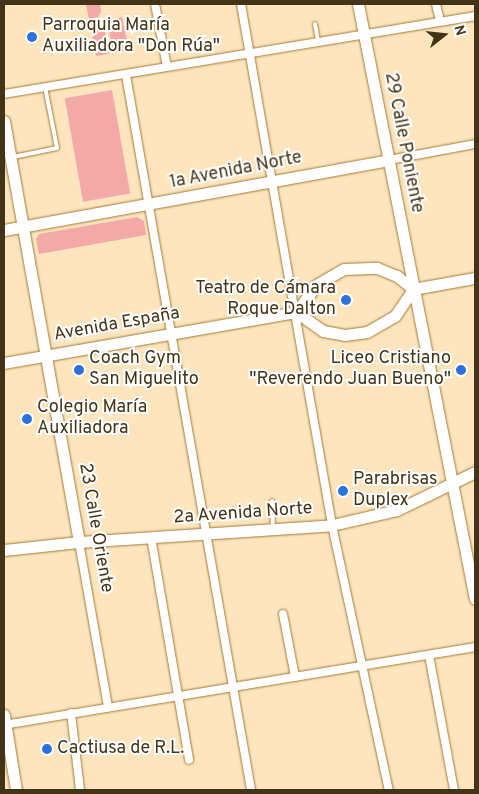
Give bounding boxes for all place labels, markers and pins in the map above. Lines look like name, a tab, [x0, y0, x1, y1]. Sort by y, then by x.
place label: Parroquia María Auxiliadora "Don Rúa"	[42, 16, 220, 58]
marker: Parroquia María Auxiliadora "Don Rúa"	[26, 31, 38, 43]
place label: Teatro de Cámara Roque Dalton	[195, 279, 336, 322]
marker: Teatro de Cámara Roque Dalton	[340, 294, 352, 306]
place label: Coach Gym San Miguelito	[89, 349, 199, 392]
place label: Liceo Cristiano "Reverendo Juan Bueno"	[249, 349, 451, 392]
marker: Coach Gym San Miguelito	[73, 364, 85, 376]
marker: Liceo Cristiano "Reverendo Juan Bueno"	[455, 364, 467, 376]
place label: Colegio María Auxiliadora	[37, 398, 147, 440]
marker: Colegio María Auxiliadora	[21, 413, 33, 425]
place label: Parabrisas Duplex	[353, 470, 437, 512]
marker: Parabrisas Duplex	[337, 485, 349, 497]
place label: Cactiusa de R.L.	[57, 738, 184, 760]
marker: Cactiusa de R.L.	[41, 743, 53, 755]

